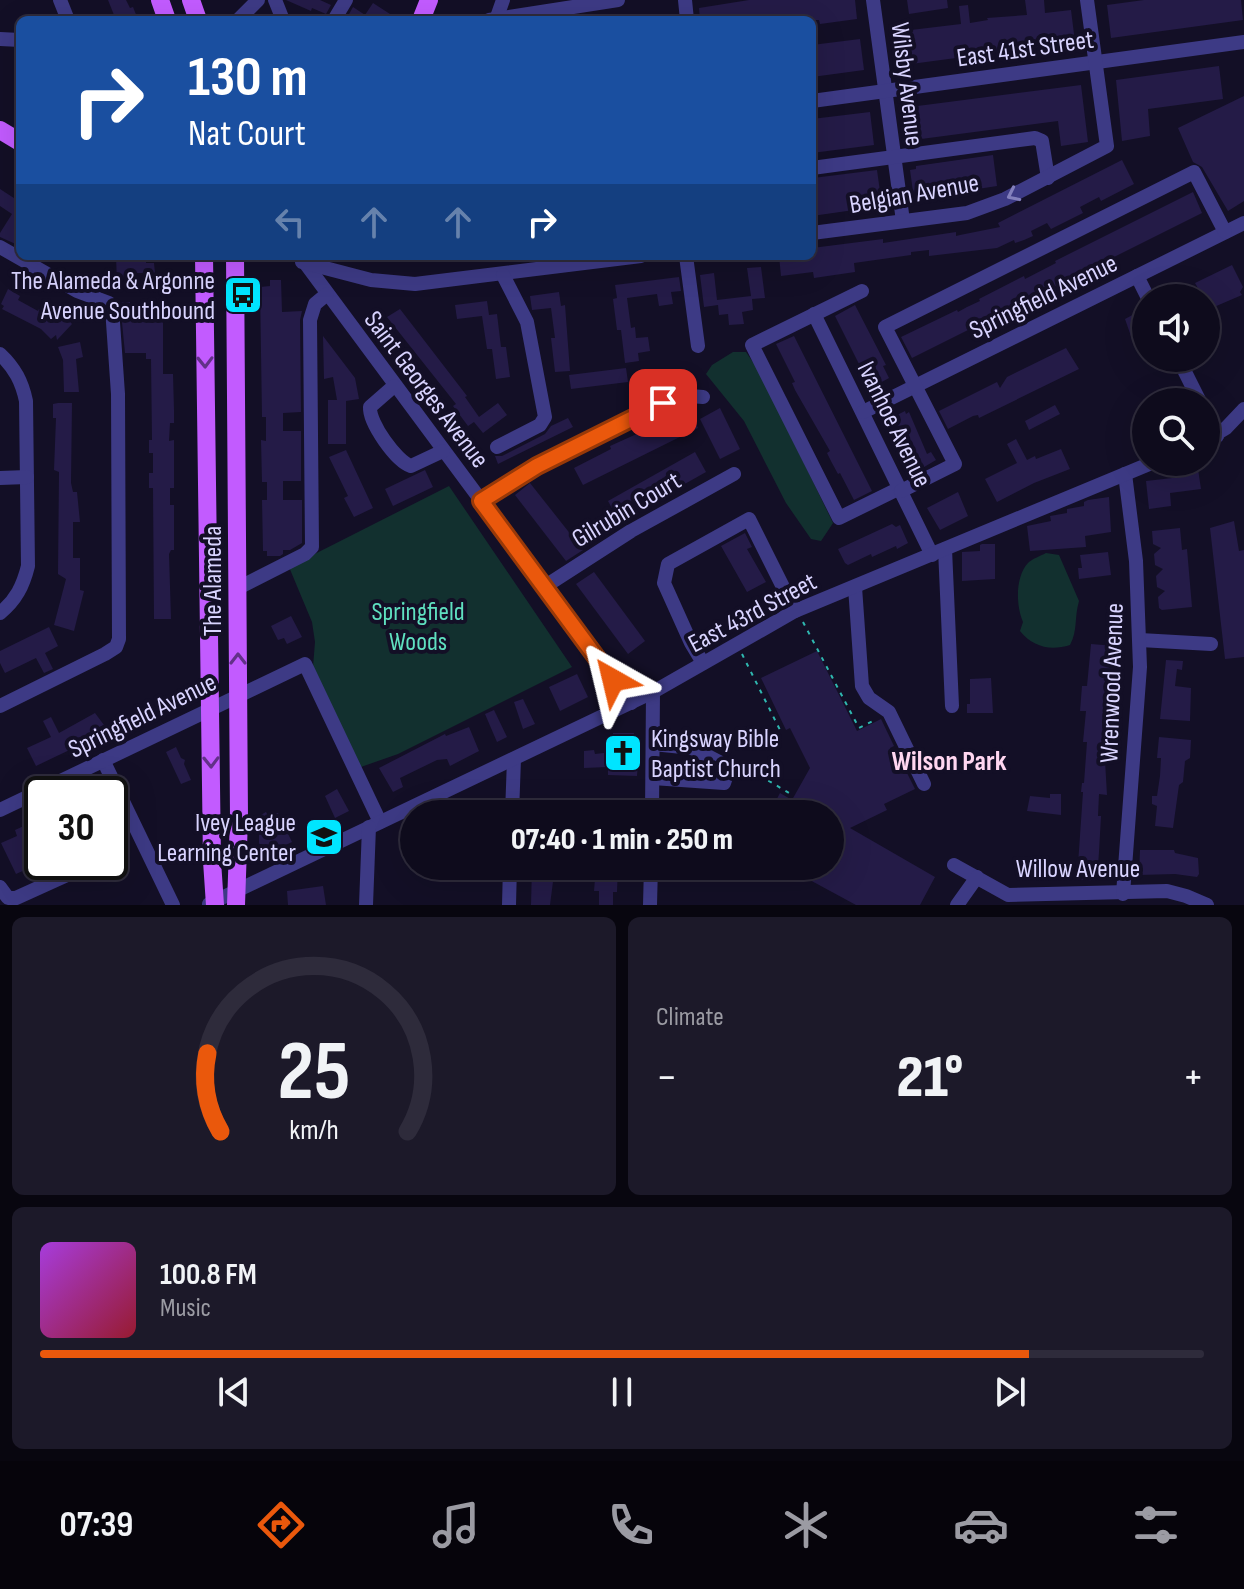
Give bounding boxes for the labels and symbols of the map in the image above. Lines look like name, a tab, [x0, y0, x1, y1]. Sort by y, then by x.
street label: Wilsby Avenue	[884, 21, 929, 148]
street label: East 41st Street	[955, 25, 1096, 74]
street label: Belgian Avenue	[847, 168, 981, 221]
one-way arrow	[1006, 185, 1021, 201]
street label: Springfield Avenue	[965, 248, 1123, 347]
place label: The Alameda & Argonne Avenue Southbound	[11, 266, 215, 327]
bus stop icon: The Alameda & Argonne Avenue Southbound	[222, 274, 264, 316]
street label: Saint Georges Avenue	[357, 305, 495, 474]
one-way arrow	[197, 356, 214, 369]
street label: Ivanhoe Avenue	[850, 357, 937, 493]
pin	[629, 369, 697, 437]
street label: Gilrubin Court	[567, 466, 687, 555]
street label: The Alameda	[198, 526, 229, 636]
street label: East 43rd Street	[683, 567, 822, 660]
park label: Springfield Woods	[371, 597, 465, 658]
street label: Wrenwood Avenue	[1094, 603, 1131, 763]
position arrow	[571, 638, 655, 722]
one-way arrow	[229, 652, 247, 665]
street label: Springfield Avenue	[64, 667, 222, 766]
place label: Kingsway Bible Baptist Church	[651, 724, 781, 785]
church icon: Kingsway Bible Baptist Church	[602, 732, 644, 774]
district label: Wilson Park	[892, 745, 1007, 778]
one-way arrow	[202, 756, 220, 769]
speed limit sign: 30	[24, 776, 128, 880]
place label: Ivey League Learning Center	[157, 808, 297, 869]
school or university icon: Ivey League Learning Center	[303, 816, 345, 858]
street label: Willow Avenue	[1016, 854, 1140, 885]

